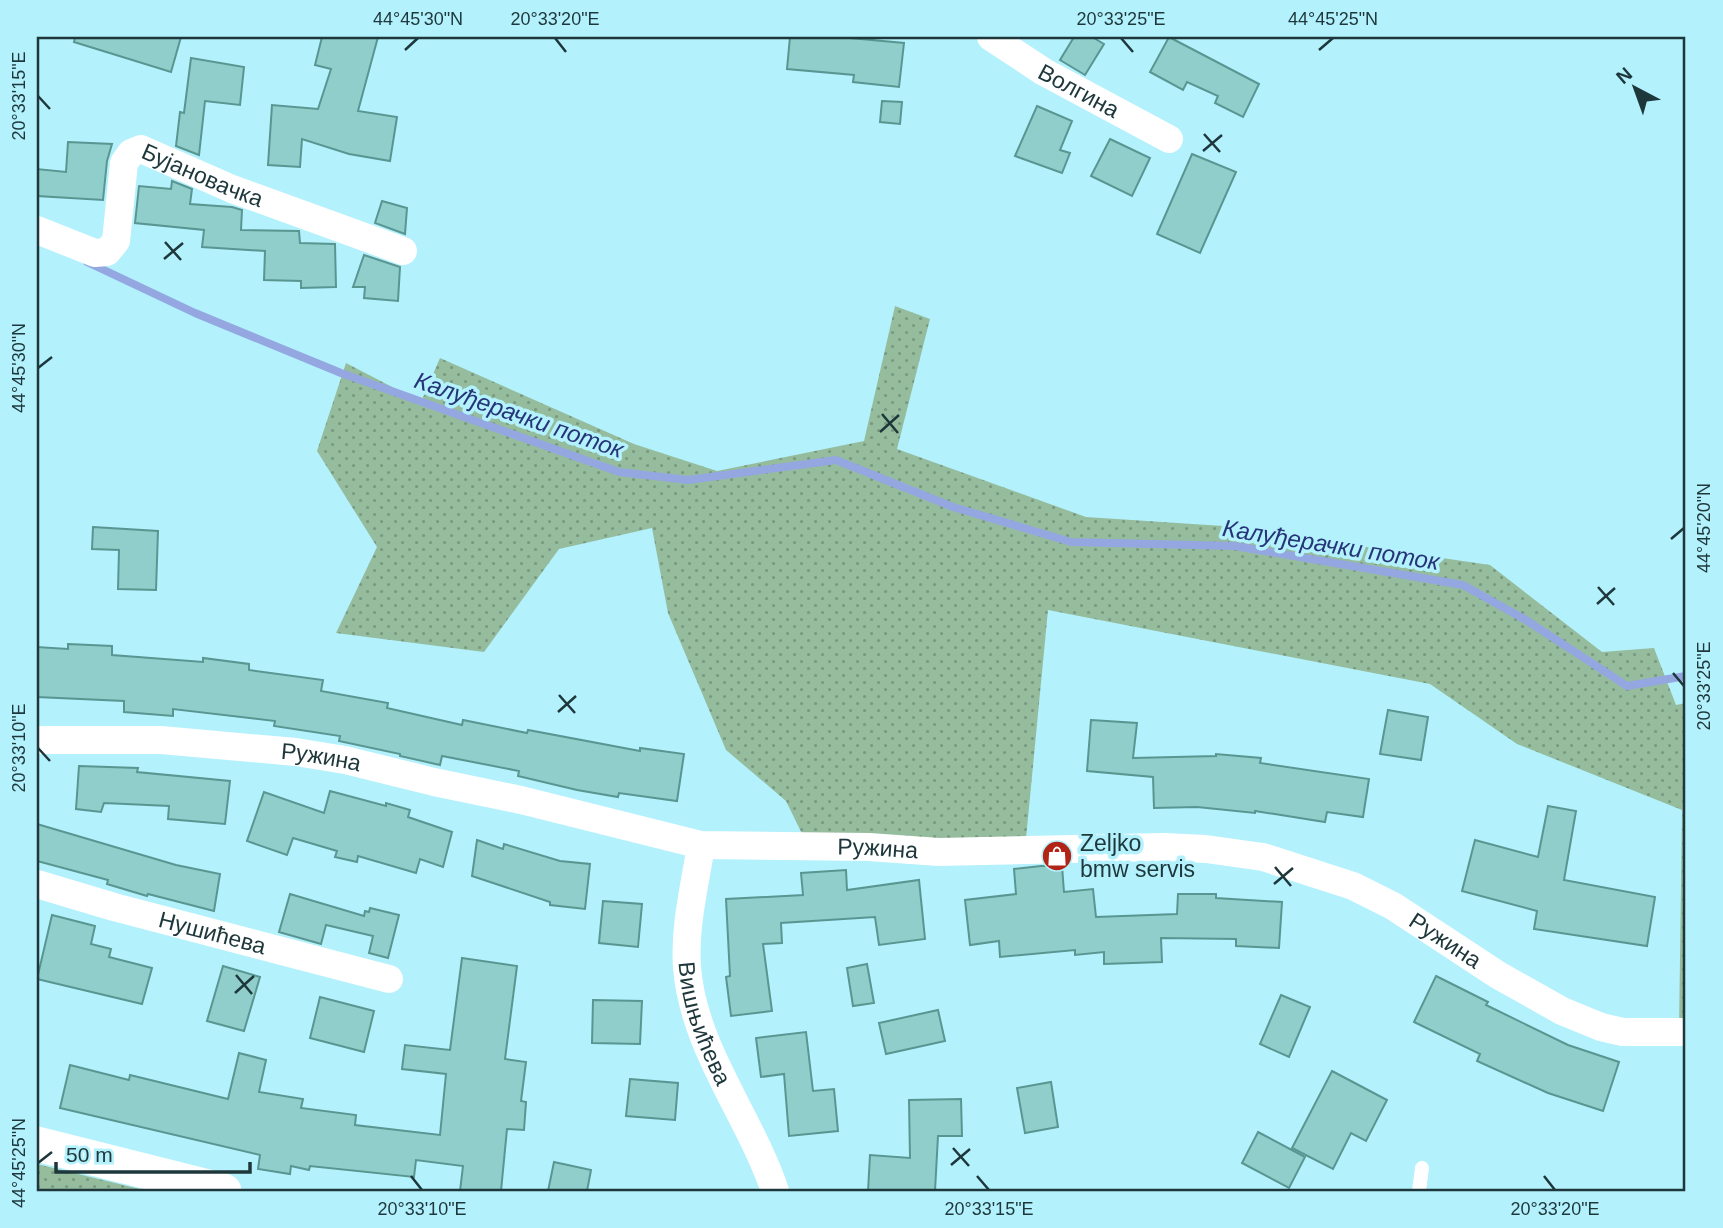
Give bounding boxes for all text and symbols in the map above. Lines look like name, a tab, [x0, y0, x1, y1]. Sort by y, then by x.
text: 44°45'30"N	[373, 9, 463, 29]
text: 20°33'20"E	[510, 9, 600, 29]
text: 20°33'25"E	[1076, 9, 1166, 29]
text: 44°45'25"N	[1288, 9, 1378, 29]
text: 20°33'15"E	[9, 51, 29, 141]
north arrow	[1600, 52, 1670, 122]
street label: Волгина	[1034, 58, 1124, 123]
text: N	[1612, 63, 1636, 88]
street label: Бујановачка	[138, 138, 267, 212]
text: 44°45'30"N	[9, 323, 29, 413]
water label: Калуђерачки поток	[411, 366, 629, 463]
text: 44°45'20"N	[1694, 483, 1714, 573]
water label: Калуђерачки поток	[1221, 514, 1443, 575]
text: 20°33'25"E	[1694, 641, 1714, 731]
text: 20°33'10"E	[9, 703, 29, 793]
street label: Ружина	[280, 738, 364, 777]
place label: Zeljko bmw servis	[1080, 830, 1195, 882]
street label: Ружина	[837, 834, 919, 863]
shop icon: Zeljko bmw servis	[1040, 839, 1074, 873]
street label: Нушићева	[156, 906, 269, 959]
street label: Ружина	[1404, 907, 1486, 974]
street label: Вишњићева	[674, 961, 737, 1089]
text: 44°45'25"N	[9, 1118, 29, 1208]
scale bar	[56, 1130, 250, 1174]
text: 50 m	[66, 1143, 113, 1166]
text: 20°33'10"E	[377, 1199, 467, 1219]
text: 20°33'15"E	[944, 1199, 1034, 1219]
text: 20°33'20"E	[1510, 1199, 1600, 1219]

